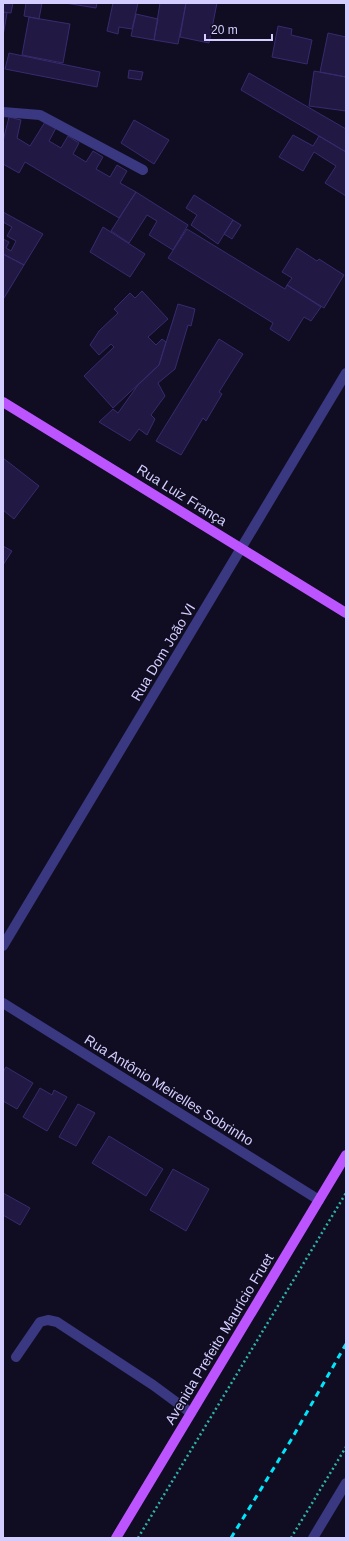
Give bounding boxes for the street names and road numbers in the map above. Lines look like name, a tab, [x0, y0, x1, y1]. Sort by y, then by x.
street label: Rua Luiz França	[134, 461, 230, 529]
street label: Rua Dom João VI	[128, 601, 198, 703]
street label: Rua Antônio Meirelles Sobrinho	[82, 1031, 257, 1149]
street label: Avenida Prefeito Maurício Fruet	[162, 1251, 277, 1427]

